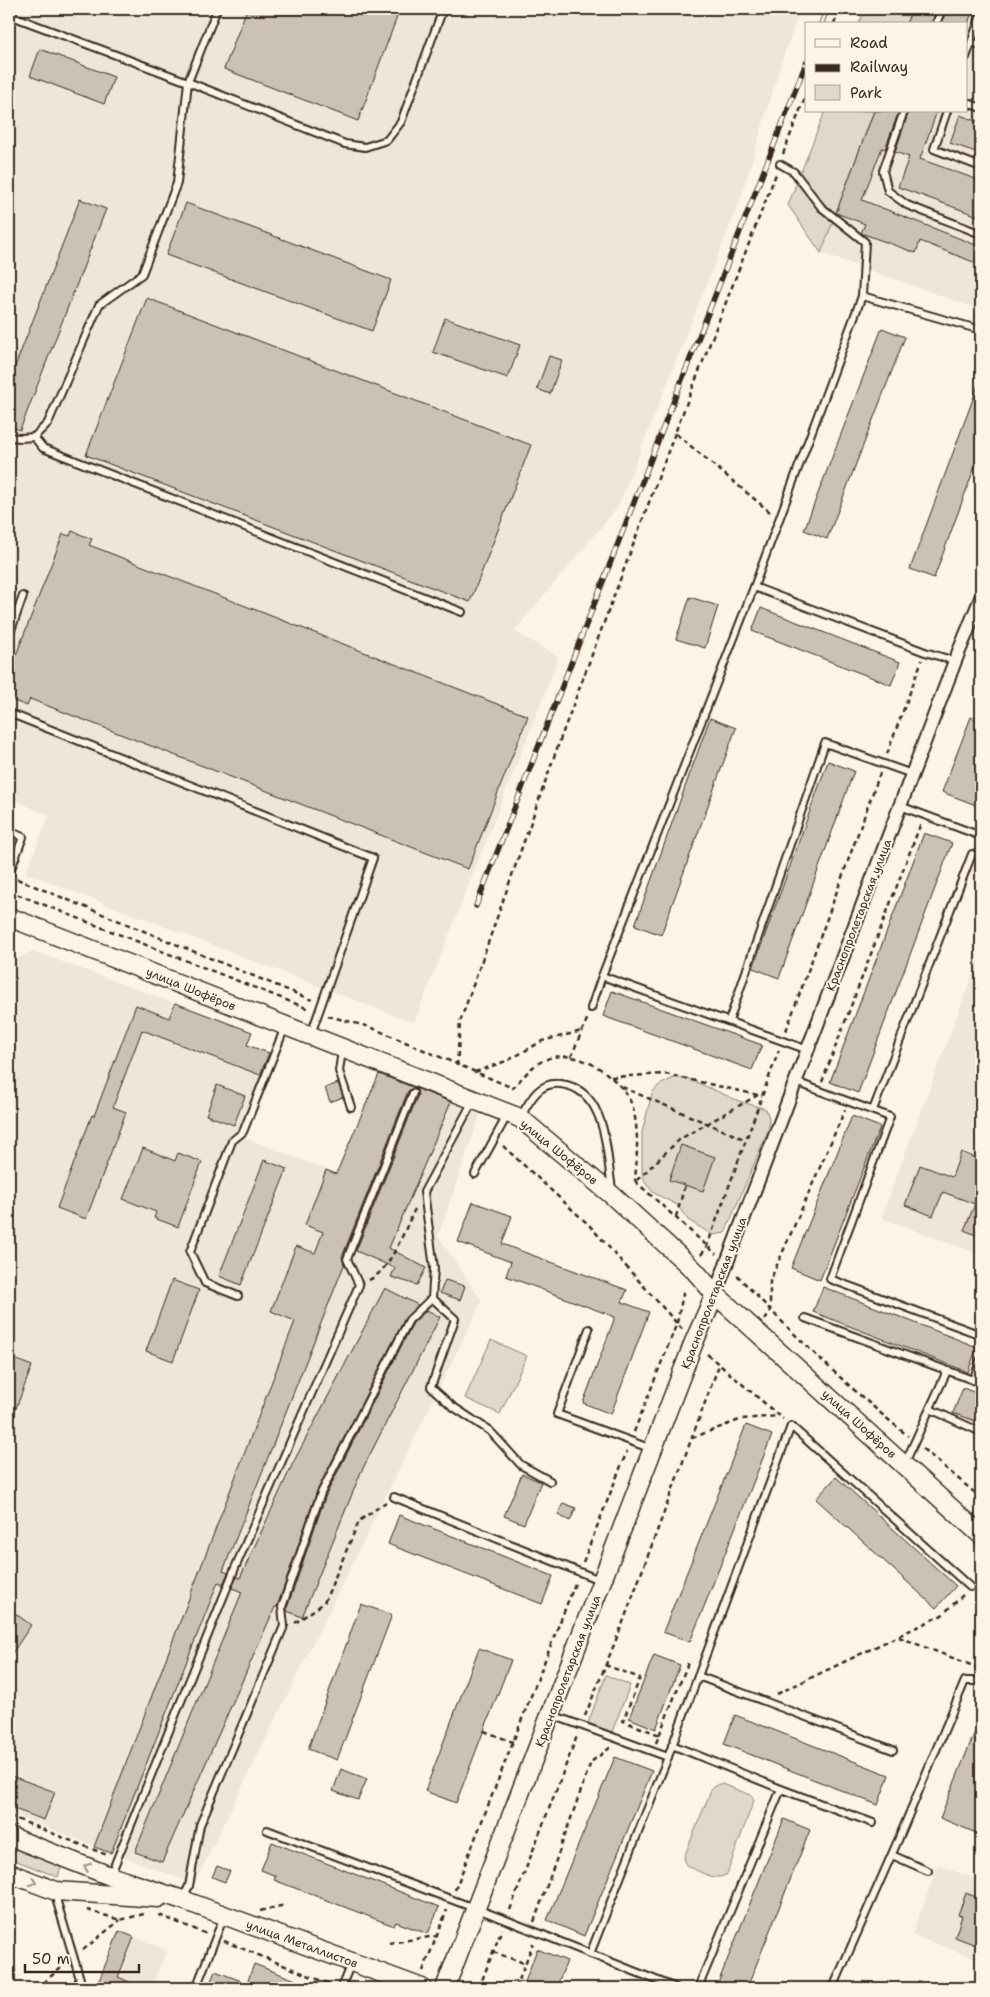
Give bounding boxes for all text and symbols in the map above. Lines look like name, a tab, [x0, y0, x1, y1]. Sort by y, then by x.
legend	[805, 22, 968, 112]
text: Road	[850, 33, 888, 53]
text: Railway	[850, 57, 908, 77]
text: Park	[850, 83, 882, 103]
street label: Краснопролетарская улица	[823, 836, 896, 993]
street label: улица Шофёров	[144, 964, 238, 1014]
street label: улица Шофёров	[517, 1116, 601, 1188]
street label: Краснопролетарская улица	[678, 1214, 751, 1371]
street label: улица Шофёров	[818, 1386, 900, 1462]
street label: Краснопролетарская улица	[532, 1592, 605, 1749]
one-way arrow	[83, 1862, 92, 1873]
one-way arrow	[28, 1876, 36, 1886]
street label: улица Металлистов	[244, 1916, 360, 1972]
scale bar	[25, 1942, 139, 1974]
text: 50 m	[32, 1949, 70, 1969]

